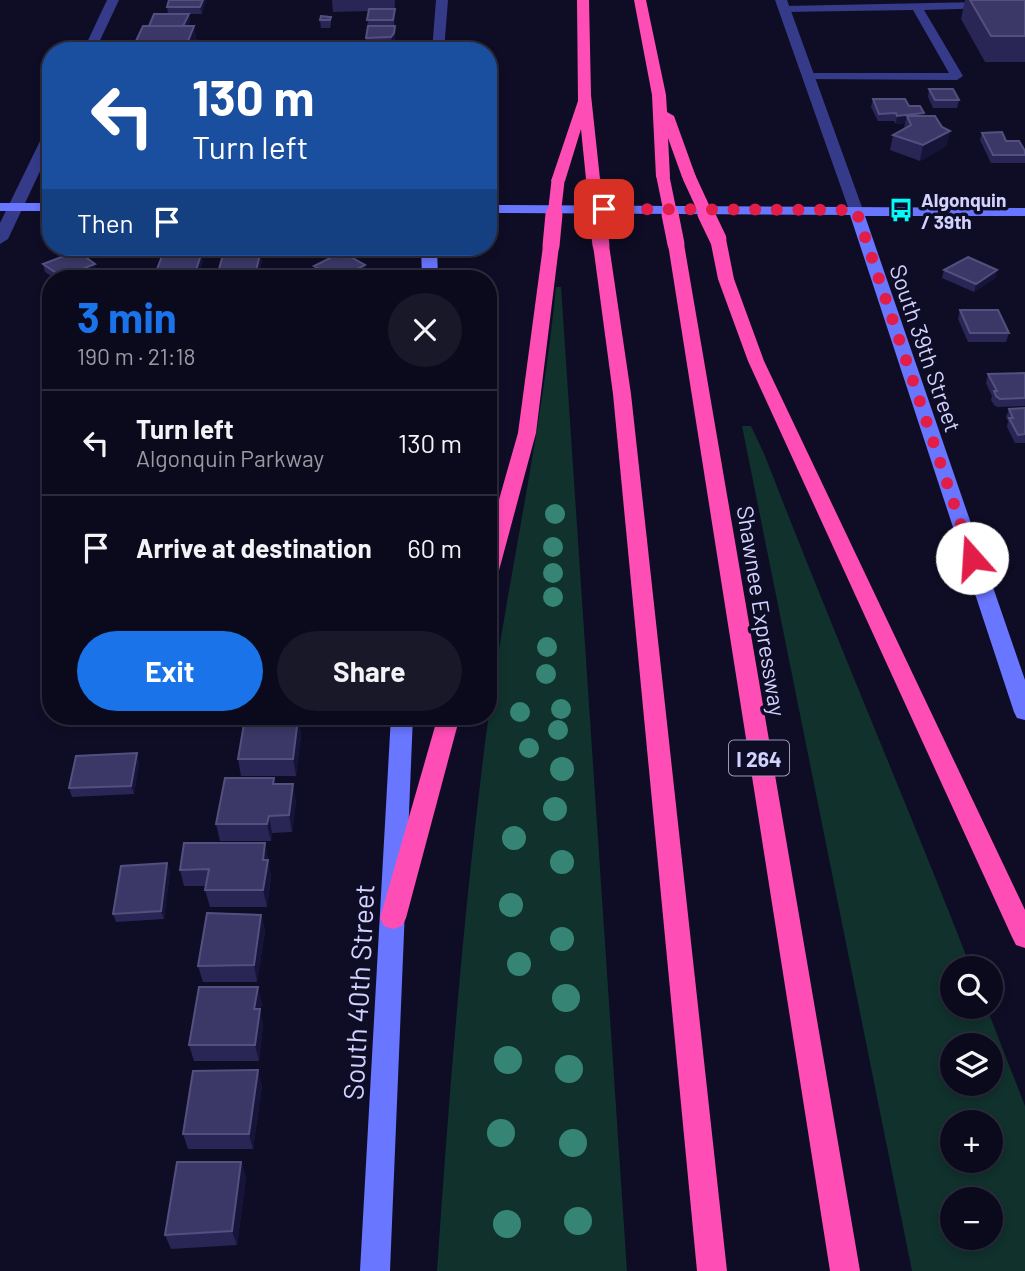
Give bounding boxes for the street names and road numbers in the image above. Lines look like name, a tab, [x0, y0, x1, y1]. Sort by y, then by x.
street label: South 39th Street	[884, 260, 968, 436]
street label: Shawnee Expressway	[732, 504, 793, 719]
road number: I 264	[729, 740, 789, 776]
street label: South 40th Street	[335, 883, 381, 1101]

